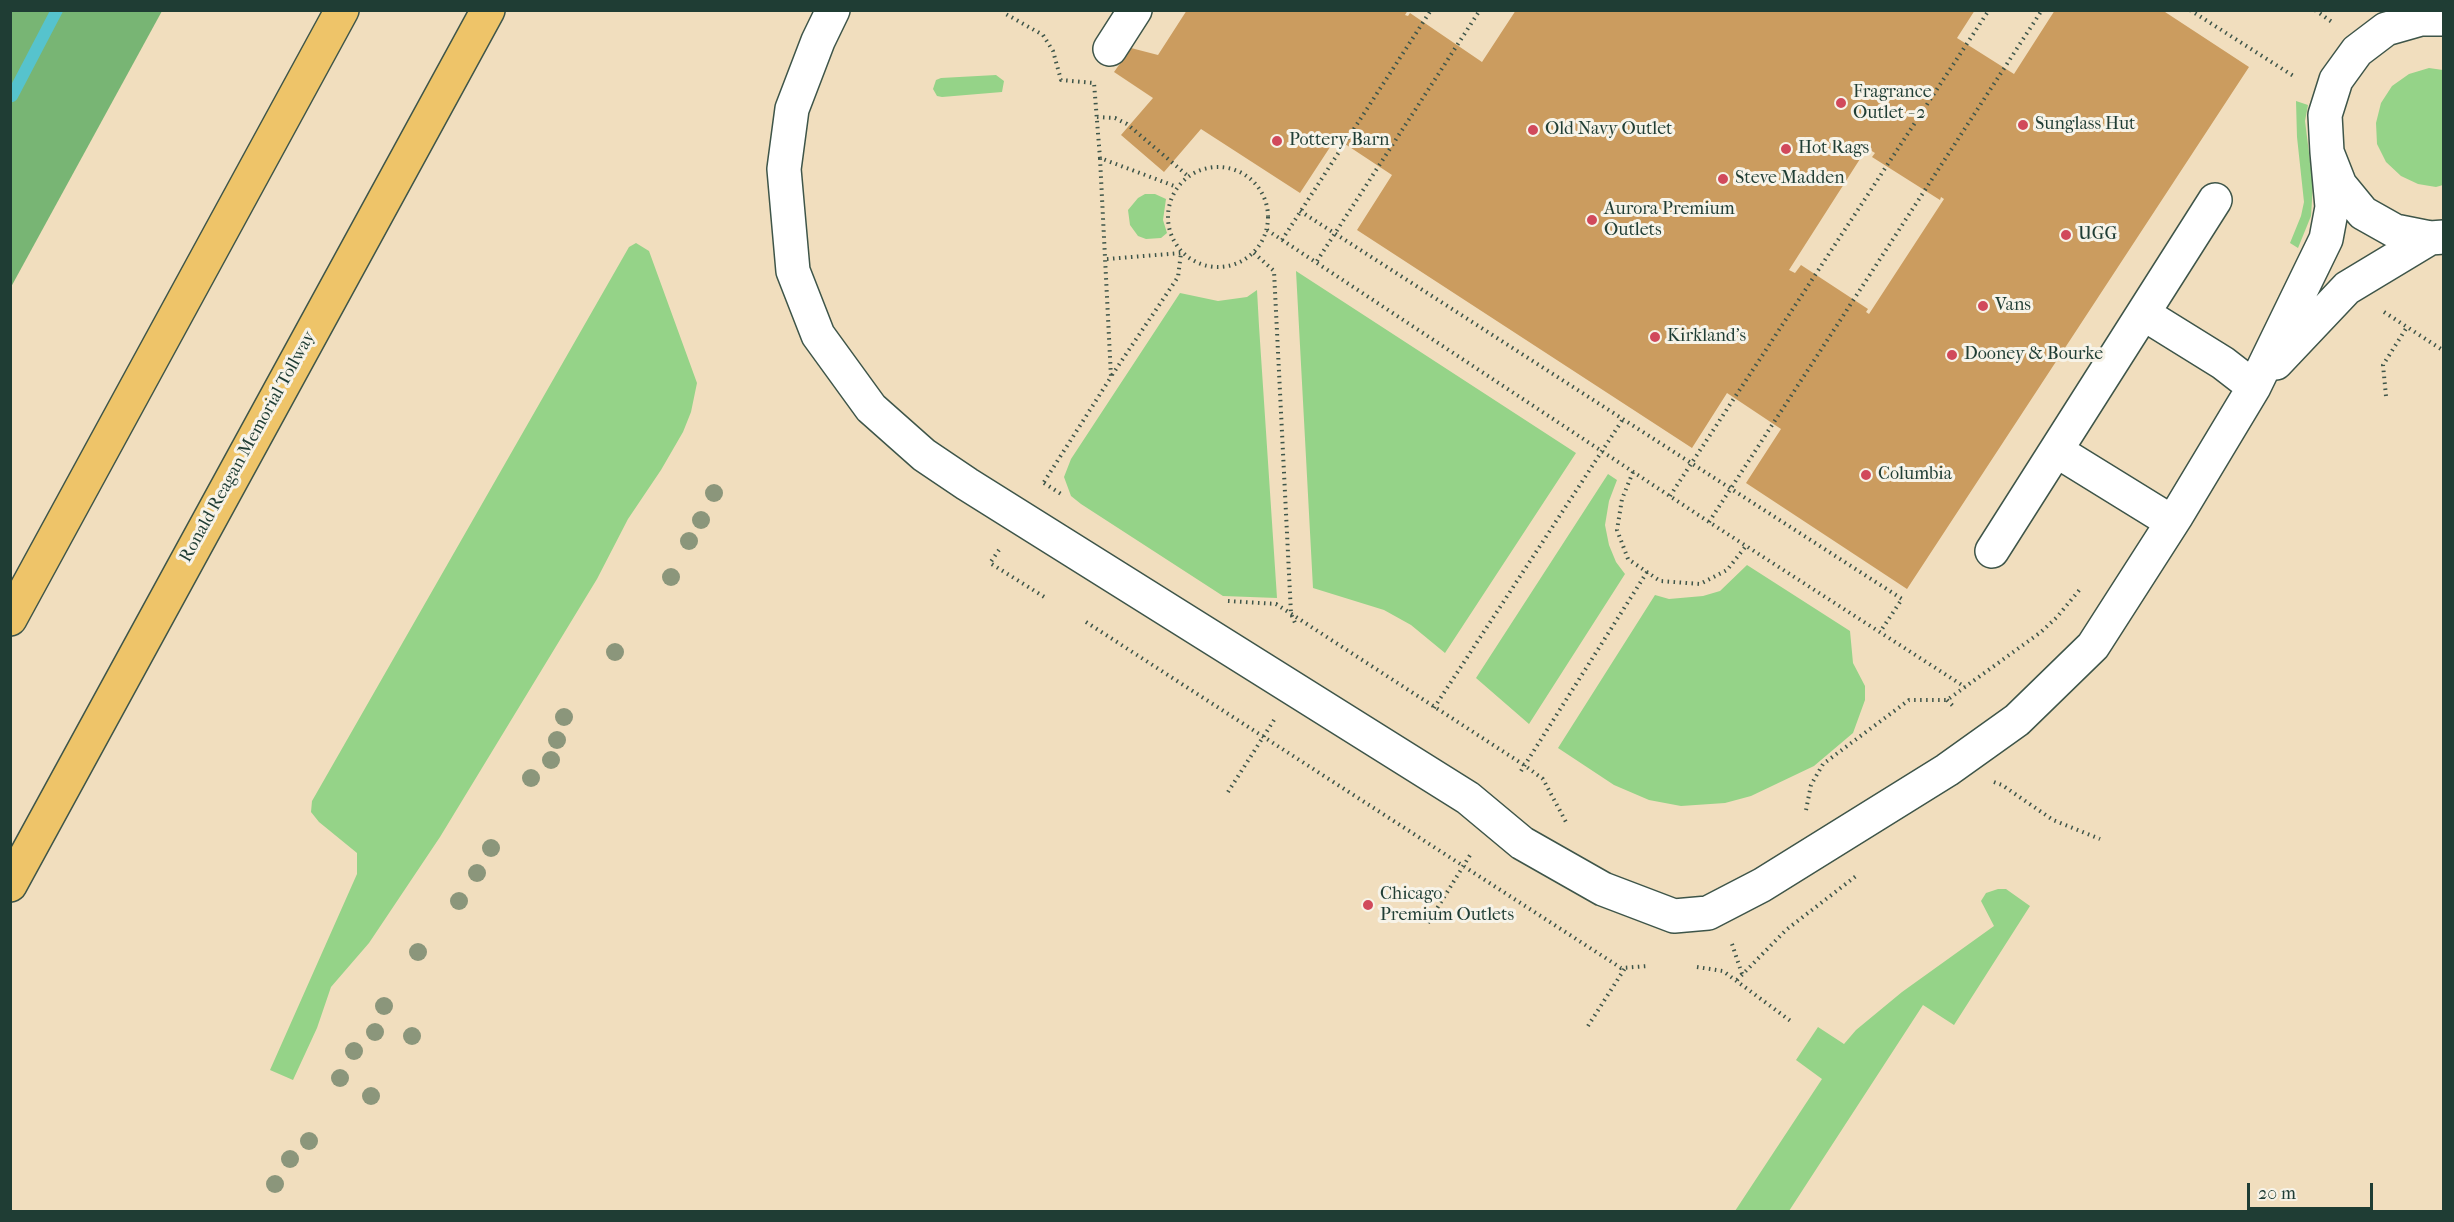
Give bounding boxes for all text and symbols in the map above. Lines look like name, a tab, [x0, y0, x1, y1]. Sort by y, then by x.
place label: Fragrance Outlet - 2	[1853, 82, 1932, 124]
marker: Fragrance Outlet - 2	[1834, 96, 1848, 110]
place label: Sunglass Hut	[2035, 114, 2136, 136]
marker: Sunglass Hut	[2016, 118, 2030, 132]
place label: Old Navy Outlet	[1545, 119, 1672, 141]
marker: Old Navy Outlet	[1526, 123, 1540, 137]
place label: Pottery Barn	[1289, 130, 1389, 152]
marker: Pottery Barn	[1270, 134, 1284, 148]
place label: Hot Rags	[1798, 138, 1869, 160]
marker: Hot Rags	[1779, 142, 1793, 156]
place label: Steve Madden	[1735, 168, 1845, 190]
marker: Steve Madden	[1716, 172, 1730, 186]
place label: Aurora Premium Outlets	[1604, 199, 1735, 242]
marker: Aurora Premium Outlets	[1585, 213, 1599, 227]
place label: UGG	[2078, 224, 2117, 246]
marker: UGG	[2059, 228, 2073, 242]
place label: Vans	[1995, 295, 2031, 317]
marker: Vans	[1976, 299, 1990, 313]
place label: Kirkland's	[1667, 326, 1746, 348]
street label: Ronald Reagan Memorial Tollway	[175, 328, 321, 566]
marker: Kirkland's	[1648, 330, 1662, 344]
place label: Dooney & Bourke	[1964, 344, 2103, 366]
marker: Dooney & Bourke	[1945, 348, 1959, 362]
place label: Columbia	[1878, 464, 1952, 486]
marker: Columbia	[1859, 468, 1873, 482]
place label: Chicago Premium Outlets	[1380, 884, 1514, 926]
marker: Chicago Premium Outlets	[1361, 898, 1375, 912]
scale bar	[2250, 1171, 2376, 1209]
text: 20 m	[2258, 1183, 2296, 1204]

